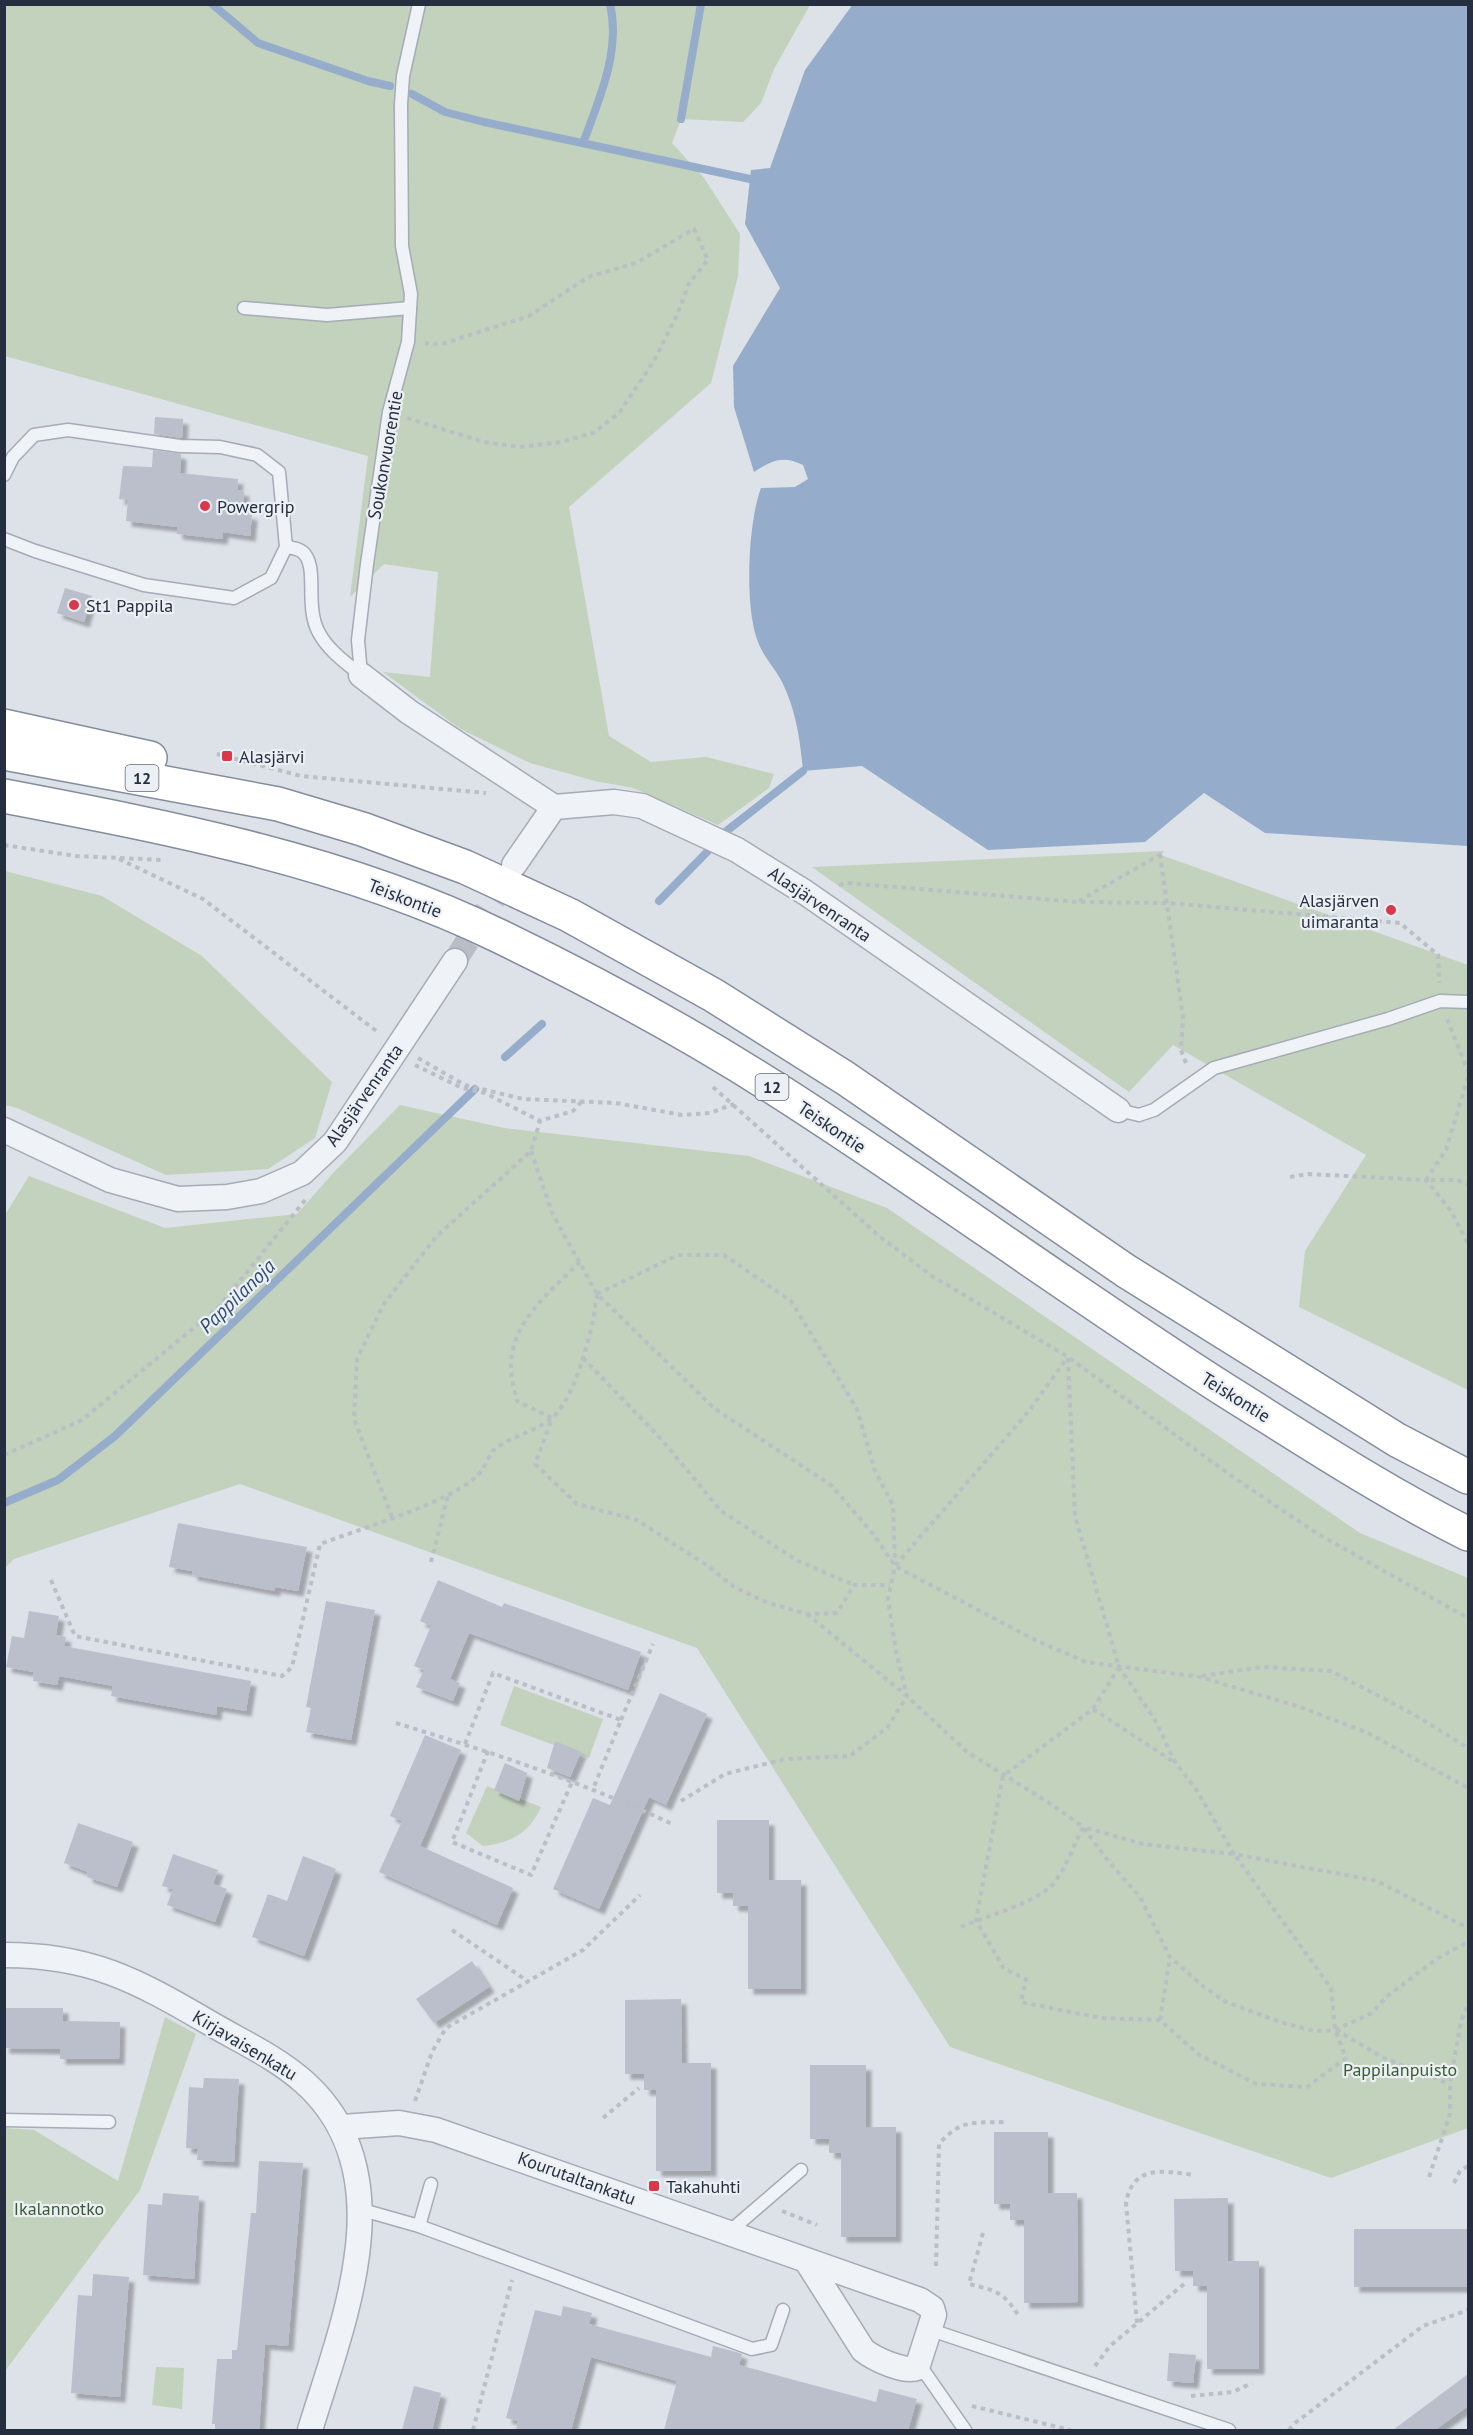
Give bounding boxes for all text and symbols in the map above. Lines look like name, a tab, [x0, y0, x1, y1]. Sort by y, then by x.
street label: Soukonvuorentie	[362, 389, 408, 521]
place label: Powergrip	[217, 495, 295, 518]
marker: Powergrip	[198, 499, 212, 513]
place label: St1 Pappila	[86, 594, 173, 617]
marker: St1 Pappila	[67, 598, 81, 612]
place label: Alasjärvi	[239, 745, 305, 768]
marker: Alasjärvi	[220, 749, 234, 763]
road number: 12	[126, 765, 158, 791]
street label: Alasjärvenranta	[764, 861, 876, 947]
street label: Teiskontie	[365, 873, 445, 923]
place label: Alasjärven uimaranta	[1299, 889, 1379, 933]
marker: Alasjärven uimaranta	[1384, 903, 1398, 917]
street label: Alasjärvenranta	[320, 1039, 408, 1151]
road number: 12	[756, 1074, 788, 1100]
street label: Teiskontie	[794, 1096, 870, 1158]
water label: Pappilanoja	[193, 1253, 281, 1339]
street label: Teiskontie	[1197, 1367, 1275, 1427]
street label: Kirjavaisenkatu	[188, 2005, 302, 2085]
park label: Pappilanpuisto	[1343, 2058, 1457, 2081]
street label: Kourutaltankatu	[515, 2146, 639, 2210]
place label: Takahuhti	[666, 2175, 741, 2198]
marker: Takahuhti	[647, 2179, 661, 2193]
park label: Ikalannotko	[14, 2197, 104, 2220]

